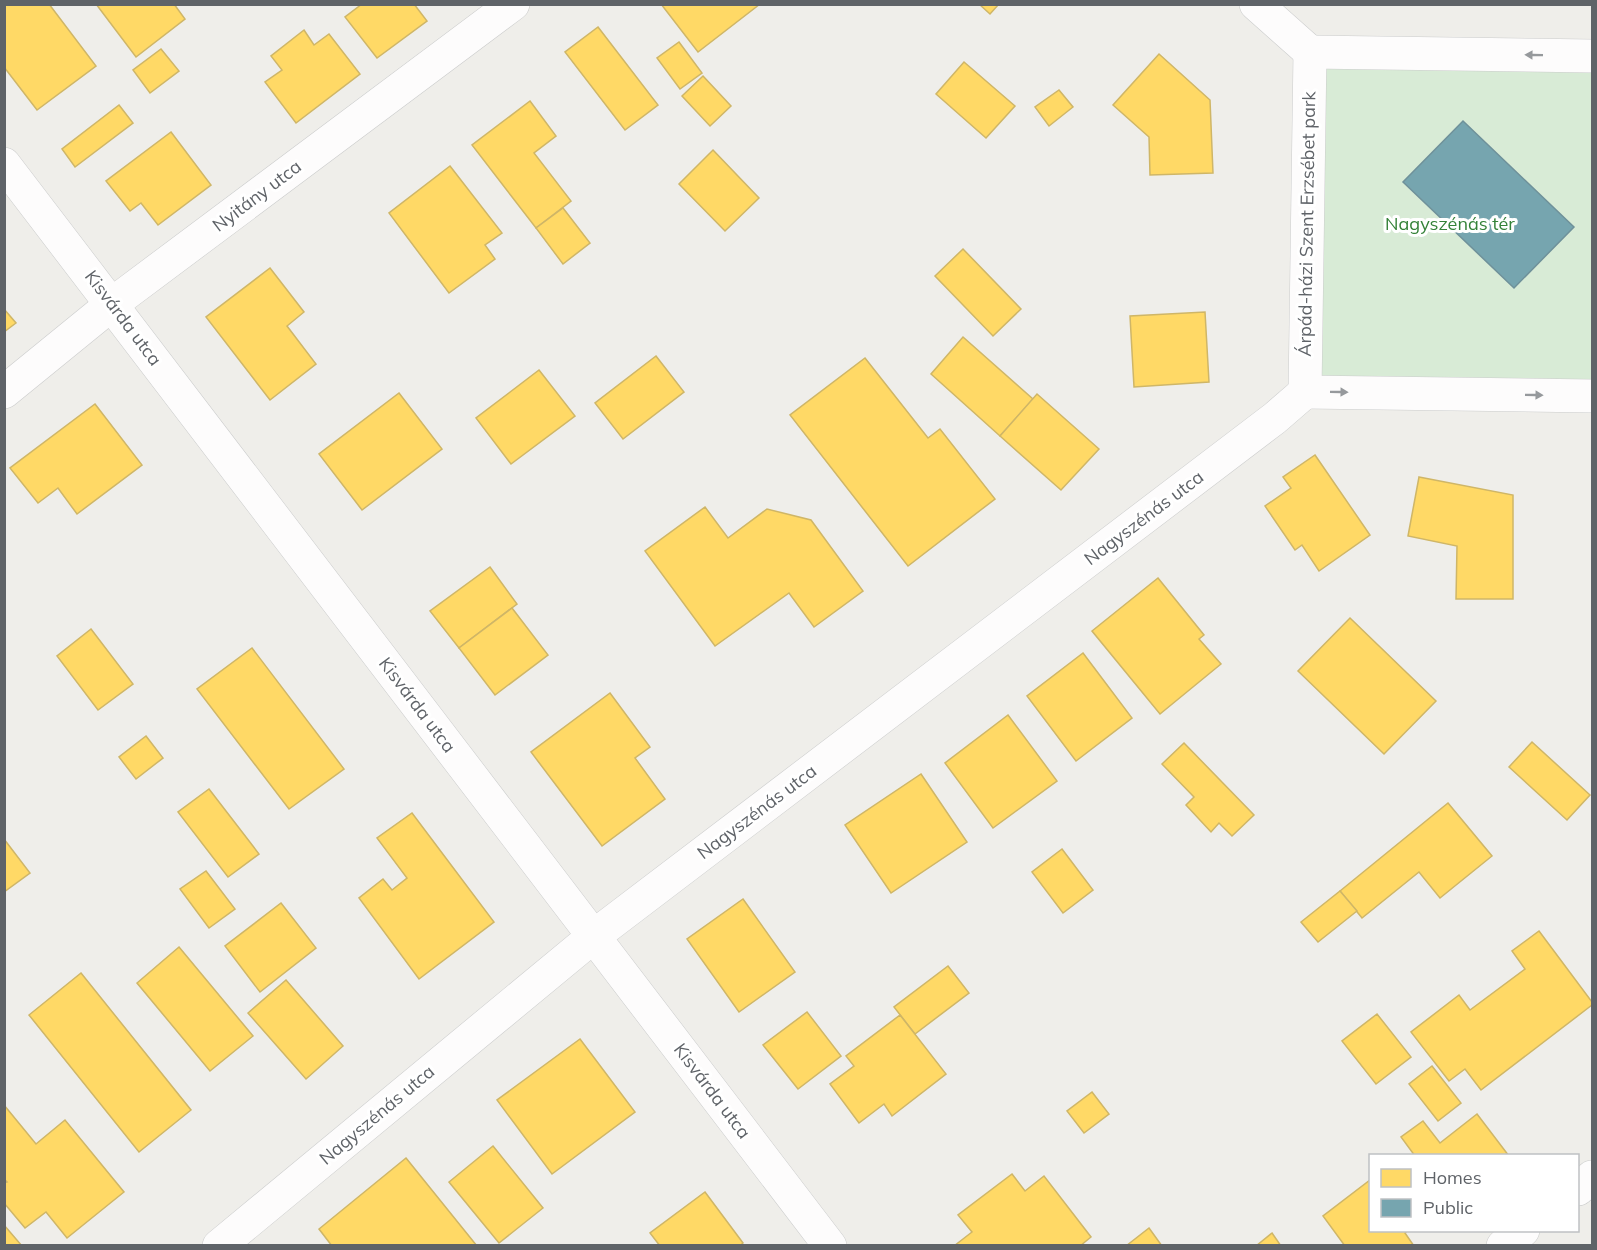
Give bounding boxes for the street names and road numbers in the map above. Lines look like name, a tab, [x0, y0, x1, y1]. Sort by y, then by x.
street label: Árpád-házi Szent Erzsébet park	[1293, 90, 1320, 357]
street label: Nyitány utca	[208, 155, 306, 236]
street label: Kisvárda utca	[80, 265, 167, 370]
street label: Nagyszénás utca	[1079, 465, 1208, 570]
street label: Kisvárda utca	[374, 652, 461, 757]
street label: Nagyszénás utca	[692, 759, 821, 864]
street label: Kisvárda utca	[669, 1038, 756, 1143]
street label: Nagyszénás utca	[314, 1060, 439, 1170]

